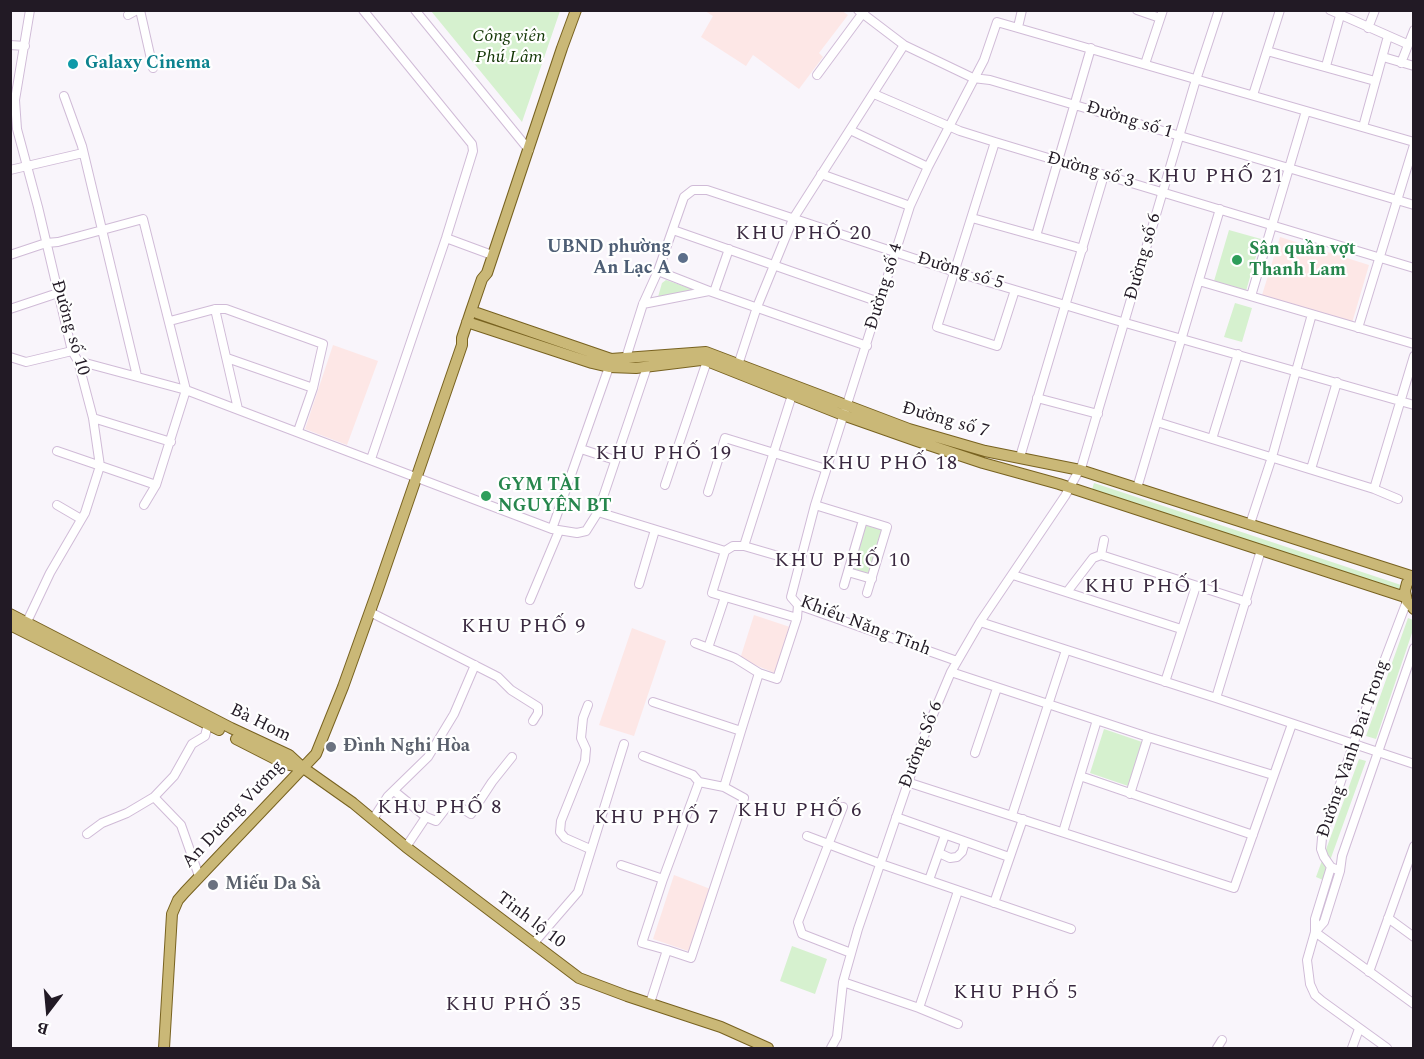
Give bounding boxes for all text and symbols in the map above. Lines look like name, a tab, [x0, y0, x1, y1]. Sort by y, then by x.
park label: Công viên Phú Lâm	[472, 26, 546, 68]
place label: Galaxy Cinema	[85, 53, 210, 75]
marker: Galaxy Cinema	[66, 57, 80, 71]
street label: Đường số 1	[1083, 98, 1175, 144]
street label: Đường số 3	[1044, 148, 1136, 194]
district label: KHU PHỐ 21	[1148, 166, 1284, 190]
street label: Đường số 6	[1121, 211, 1167, 303]
district label: KHU PHỐ 20	[736, 223, 872, 247]
place label: UBND phường An Lạc A	[547, 237, 671, 280]
place label: Sân quần vợt Thanh Lam	[1249, 239, 1356, 282]
street label: Đường số 4	[862, 241, 908, 333]
street label: Đường số 5	[914, 249, 1006, 295]
marker: UBND phường An Lạc A	[676, 251, 690, 265]
marker: Sân quần vợt Thanh Lam	[1230, 253, 1244, 267]
street label: Đường số 10	[45, 278, 93, 378]
street label: Đường số 7	[899, 398, 991, 444]
district label: KHU PHỐ 19	[596, 443, 732, 467]
district label: KHU PHỐ 18	[822, 453, 958, 477]
place label: GYM TÀI NGUYÊN BT	[498, 475, 612, 518]
marker: GYM TÀI NGUYÊN BT	[479, 489, 493, 503]
district label: KHU PHỐ 10	[775, 550, 911, 574]
district label: KHU PHỐ 11	[1085, 576, 1221, 600]
street label: Khiếu Năng Tĩnh	[797, 592, 933, 662]
district label: KHU PHỐ 9	[461, 616, 587, 640]
street label: Đường Vành Đai Trong	[1313, 657, 1395, 841]
street label: Đường Số 6	[896, 698, 948, 792]
street label: Bà Hom	[226, 700, 294, 748]
place label: Đình Nghi Hòa	[343, 736, 470, 758]
marker: Đình Nghi Hòa	[324, 740, 338, 754]
street label: An Dương Vương	[178, 756, 290, 874]
district label: KHU PHỐ 8	[377, 797, 503, 821]
district label: KHU PHỐ 6	[737, 800, 863, 824]
district label: KHU PHỐ 7	[594, 807, 720, 831]
place label: Miếu Da Sà	[225, 874, 321, 896]
marker: Miếu Da Sà	[206, 878, 220, 892]
street label: Tỉnh lộ 10	[491, 888, 569, 954]
north arrow	[18, 981, 78, 1041]
district label: KHU PHỐ 5	[953, 982, 1079, 1006]
district label: KHU PHỐ 35	[446, 994, 582, 1018]
text: B	[34, 1015, 52, 1041]

